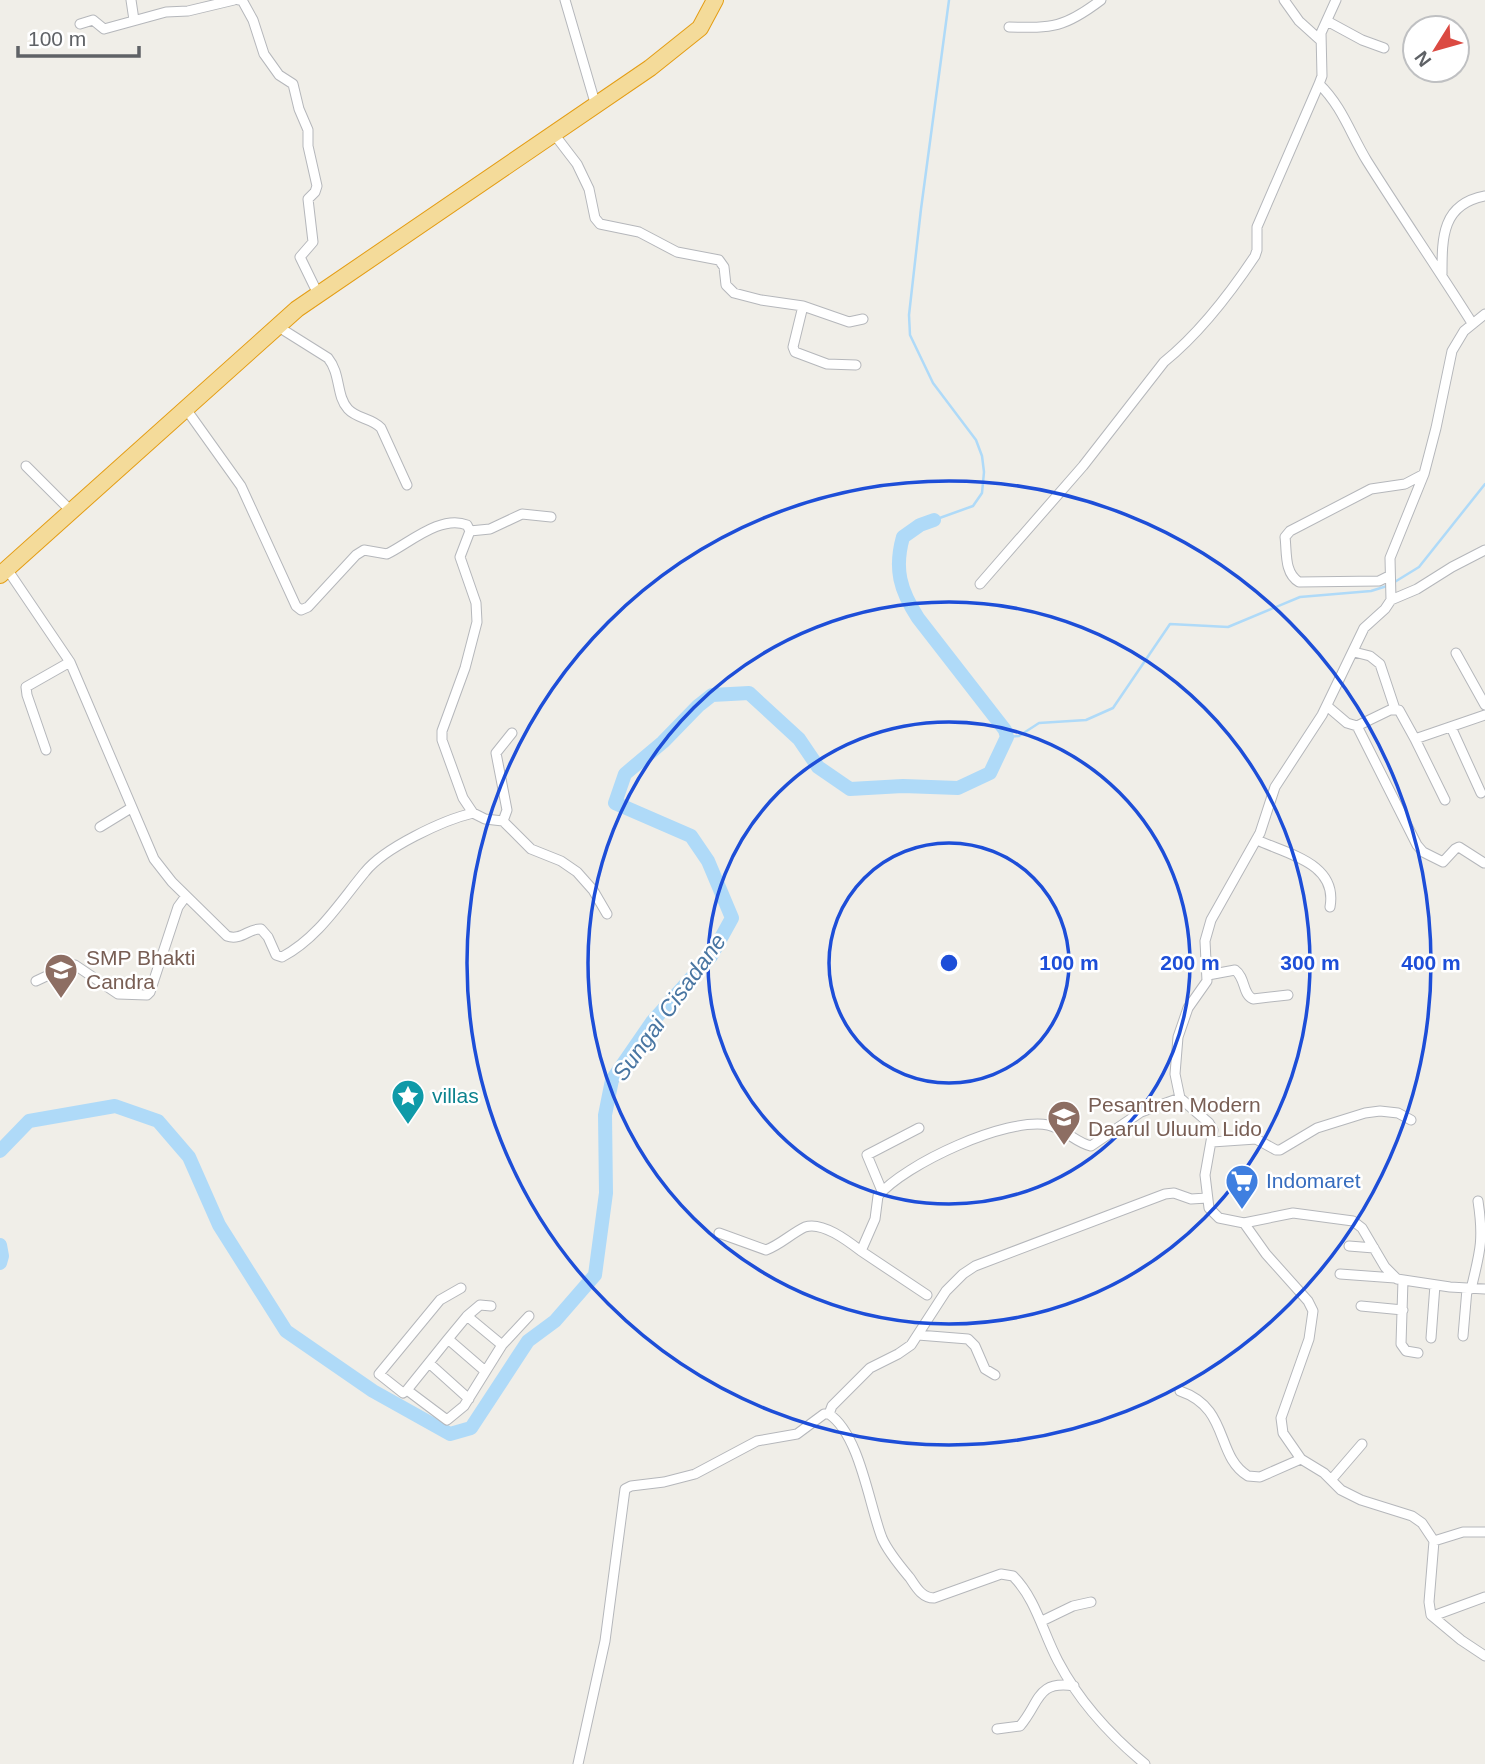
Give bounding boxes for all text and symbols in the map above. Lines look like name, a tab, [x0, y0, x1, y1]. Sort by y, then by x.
scale bar	[18, 14, 138, 58]
north arrow	[1401, 14, 1471, 84]
text: 100 m	[28, 27, 86, 50]
text: N	[1410, 47, 1435, 71]
water label: Sungai Cisadane	[607, 928, 731, 1086]
place label: SMP Bhakti Candra	[86, 946, 195, 993]
school or university icon: SMP Bhakti Candra	[42, 951, 80, 1000]
centre of rings	[937, 951, 961, 975]
text: 100 m	[1039, 951, 1099, 974]
text: 200 m	[1160, 951, 1220, 974]
text: 300 m	[1280, 951, 1340, 974]
text: 400 m	[1401, 951, 1461, 974]
place icon: villas	[389, 1077, 427, 1126]
place label: villas	[432, 1084, 479, 1107]
place label: Pesantren Modern Daarul Uluum Lido	[1088, 1093, 1262, 1140]
school or university icon: Pesantren Modern Daarul Uluum Lido	[1045, 1098, 1083, 1147]
supermarket icon: Indomaret	[1223, 1162, 1261, 1211]
place label: Indomaret	[1266, 1169, 1361, 1192]

